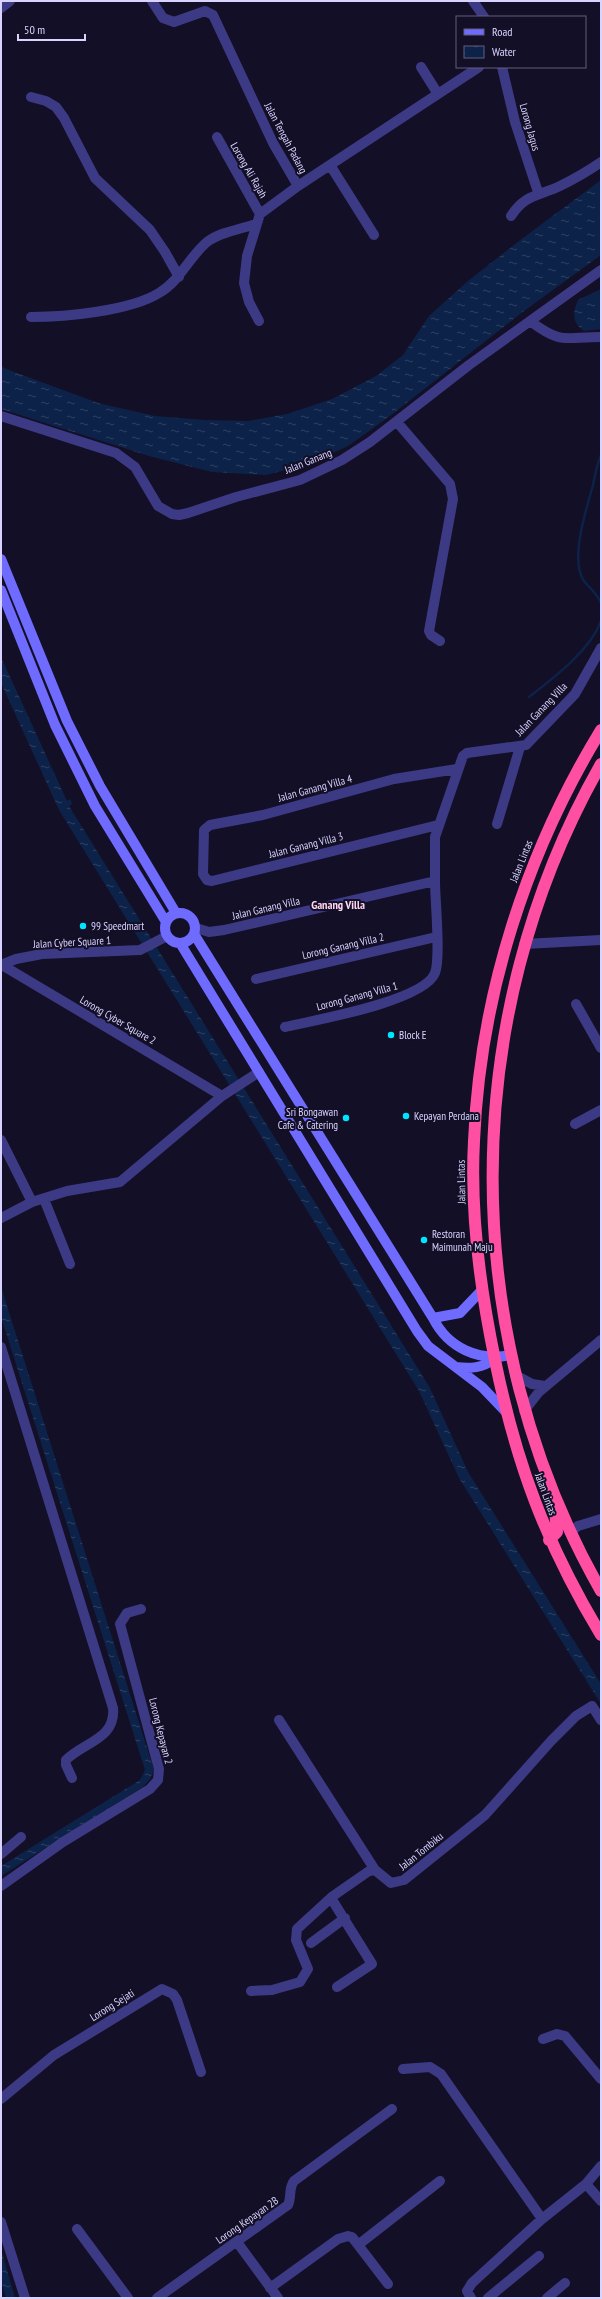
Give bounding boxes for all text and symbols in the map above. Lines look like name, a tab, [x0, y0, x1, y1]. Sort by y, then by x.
scale bar	[18, 16, 85, 42]
legend	[456, 16, 586, 68]
text: 50 m	[24, 22, 45, 37]
text: Road	[492, 24, 512, 39]
text: Water	[492, 44, 517, 59]
street label: Jalan Tengah Padang	[261, 99, 311, 176]
street label: Lorong Jagus	[517, 102, 544, 153]
street label: Lorong Ali Rajah	[227, 140, 271, 200]
street label: Jalan Ganang	[281, 445, 334, 477]
street label: Jalan Ganang Villa	[511, 679, 570, 739]
street label: Jalan Ganang Villa 4	[275, 771, 354, 805]
street label: Jalan Ganang Villa 3	[266, 829, 345, 861]
street label: Jalan Lintas	[506, 838, 536, 885]
street label: Jalan Ganang Villa	[230, 893, 301, 923]
district label: Ganang Villa	[311, 897, 365, 912]
place label: 99 Speedmart	[91, 919, 144, 933]
marker: 99 Speedmart	[78, 921, 88, 931]
street label: Lorong Ganang Villa 2	[301, 930, 385, 962]
street label: Jalan Cyber Square 1	[32, 933, 111, 951]
street label: Lorong Ganang Villa 1	[315, 978, 399, 1014]
street label: Lorong Cyber Square 2	[78, 993, 159, 1047]
place label: Block E	[399, 1028, 427, 1042]
marker: Block E	[386, 1030, 396, 1040]
place label: Sri Bongawan Cafe & Catering	[278, 1105, 338, 1132]
place label: Kepayan Perdana	[414, 1109, 479, 1123]
marker: Kepayan Perdana	[401, 1111, 411, 1121]
marker: Sri Bongawan Cafe & Catering	[341, 1113, 351, 1123]
street label: Jalan Lintas	[454, 1160, 468, 1205]
place label: Restoran Maimunah Maju	[432, 1227, 493, 1254]
marker: Restoran Maimunah Maju	[419, 1235, 429, 1245]
street label: Jalan Lintas	[532, 1470, 560, 1517]
street label: Lorong Kepayan 2	[146, 1696, 176, 1766]
street label: Jalan Tombiku	[395, 1829, 446, 1874]
street label: Lorong Sejati	[87, 1986, 137, 2024]
street label: Lorong Kepayan 2B	[213, 2193, 281, 2247]

